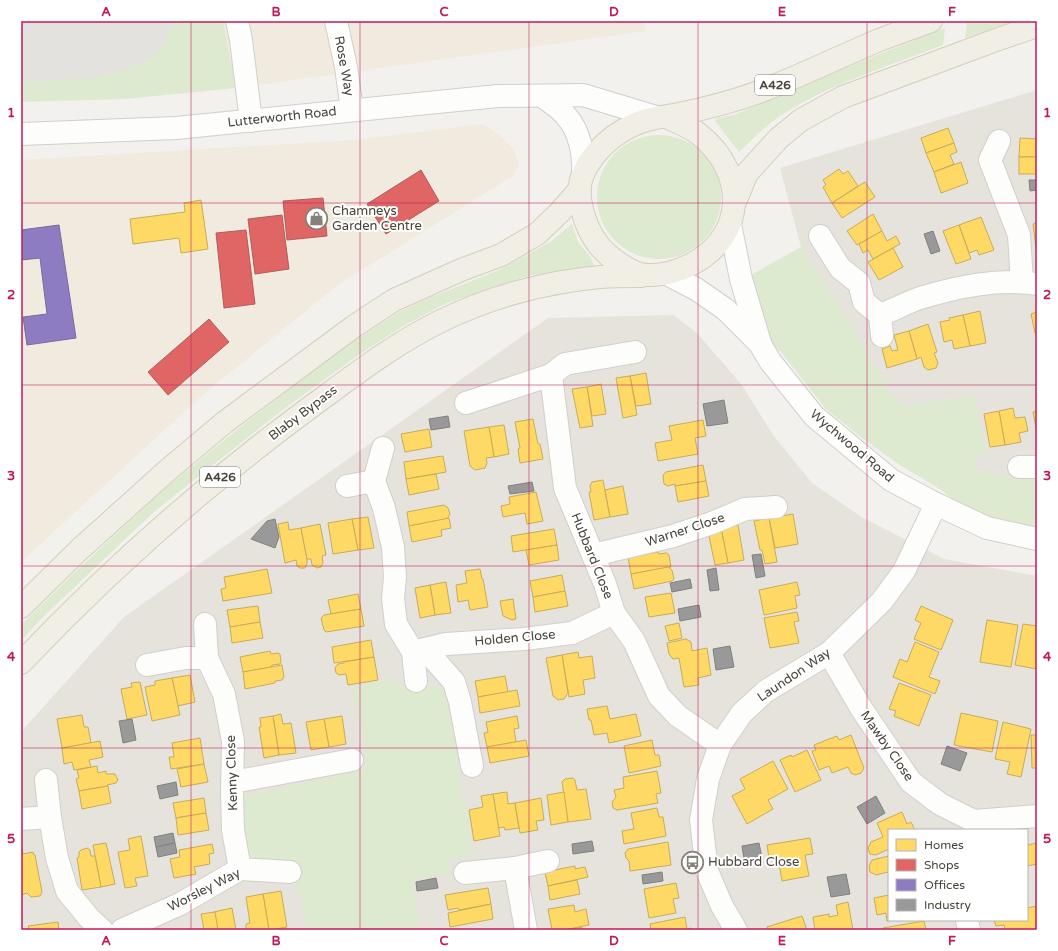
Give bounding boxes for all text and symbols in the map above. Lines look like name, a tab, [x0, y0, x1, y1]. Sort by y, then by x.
text: A	[101, 4, 111, 20]
text: B	[271, 4, 281, 20]
text: C	[439, 4, 449, 20]
text: D	[609, 4, 619, 20]
text: E	[778, 4, 786, 20]
text: F	[948, 4, 956, 20]
street label: Rose Way	[331, 35, 357, 97]
road number: A426	[755, 75, 795, 95]
street label: Lutterworth Road	[227, 103, 337, 131]
text: 1	[7, 105, 15, 121]
text: 1	[1043, 105, 1051, 121]
place label: Chamneys Garden Centre	[332, 203, 422, 234]
shop icon: Chamneys Garden Centre	[304, 205, 330, 231]
text: 2	[7, 287, 15, 303]
text: 2	[1043, 287, 1051, 303]
street label: Blaby Bypass	[266, 382, 340, 444]
street label: Wychwood Road	[807, 406, 897, 486]
road number: A426	[200, 467, 240, 487]
text: 3	[7, 468, 15, 484]
text: 3	[1043, 468, 1051, 484]
street label: Warner Close	[643, 510, 727, 550]
street label: Hubbard Close	[567, 511, 617, 601]
street label: Holden Close	[474, 626, 556, 650]
street label: Laundon Way	[754, 645, 834, 705]
text: 4	[7, 649, 16, 665]
text: 4	[1043, 649, 1052, 665]
street label: Mawby Close	[857, 708, 917, 784]
street label: Kenny Close	[223, 735, 241, 811]
legend	[888, 829, 1028, 921]
text: 5	[7, 831, 15, 847]
text: 5	[1043, 831, 1051, 847]
text: Homes	[924, 838, 964, 852]
bus stop icon: Hubbard Close	[680, 849, 706, 875]
place label: Hubbard Close	[708, 854, 799, 870]
text: Shops	[924, 858, 959, 872]
street label: Worsley Way	[165, 865, 243, 915]
text: Offices	[924, 878, 965, 892]
text: Industry	[924, 898, 971, 912]
text: A	[101, 933, 111, 949]
text: B	[271, 933, 281, 949]
text: C	[439, 933, 449, 949]
text: D	[609, 933, 619, 949]
text: E	[778, 933, 786, 949]
text: F	[948, 933, 956, 949]

